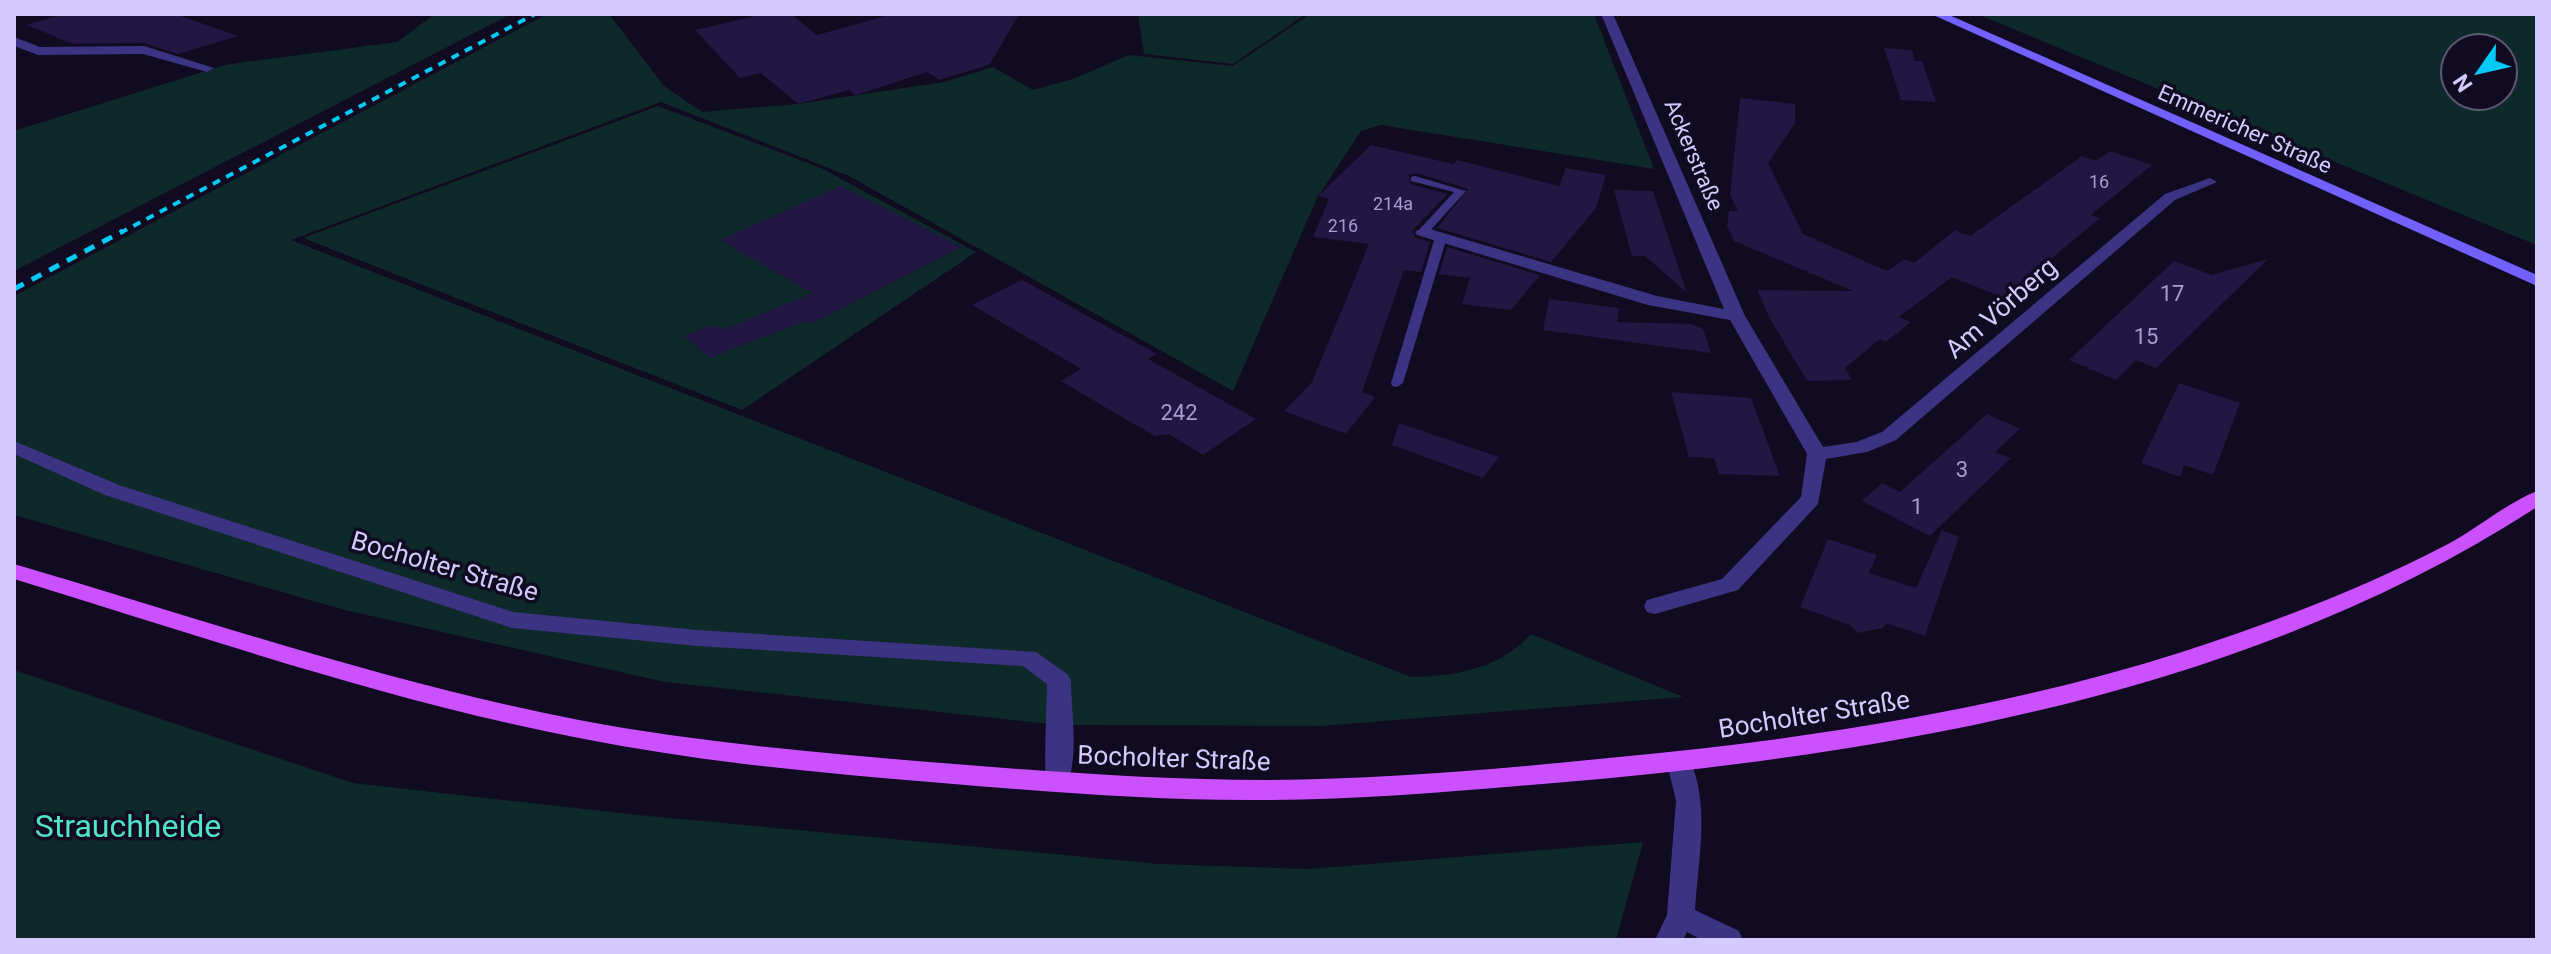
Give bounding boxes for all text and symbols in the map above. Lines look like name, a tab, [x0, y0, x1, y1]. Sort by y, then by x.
north arrow	[2439, 32, 2519, 112]
text: N	[2448, 69, 2478, 96]
street label: Emmericher Straße	[2154, 79, 2336, 179]
street label: Ackerstraße	[1659, 96, 1729, 214]
house number: 16	[2089, 171, 2109, 192]
house number: 214a	[1373, 193, 1413, 214]
house number: 216	[1328, 215, 1358, 236]
street label: Am Vörberg	[1939, 252, 2063, 364]
house number: 17	[2160, 281, 2184, 306]
house number: 15	[2134, 324, 2158, 349]
house number: 242	[1160, 400, 1198, 425]
house number: 3	[1956, 457, 1968, 482]
house number: 1	[1911, 494, 1923, 519]
street label: Bocholter Straße	[348, 525, 542, 607]
street label: Bocholter Straße	[1716, 684, 1912, 744]
street label: Bocholter Straße	[1077, 740, 1271, 776]
park label: Strauchheide	[35, 807, 221, 845]

